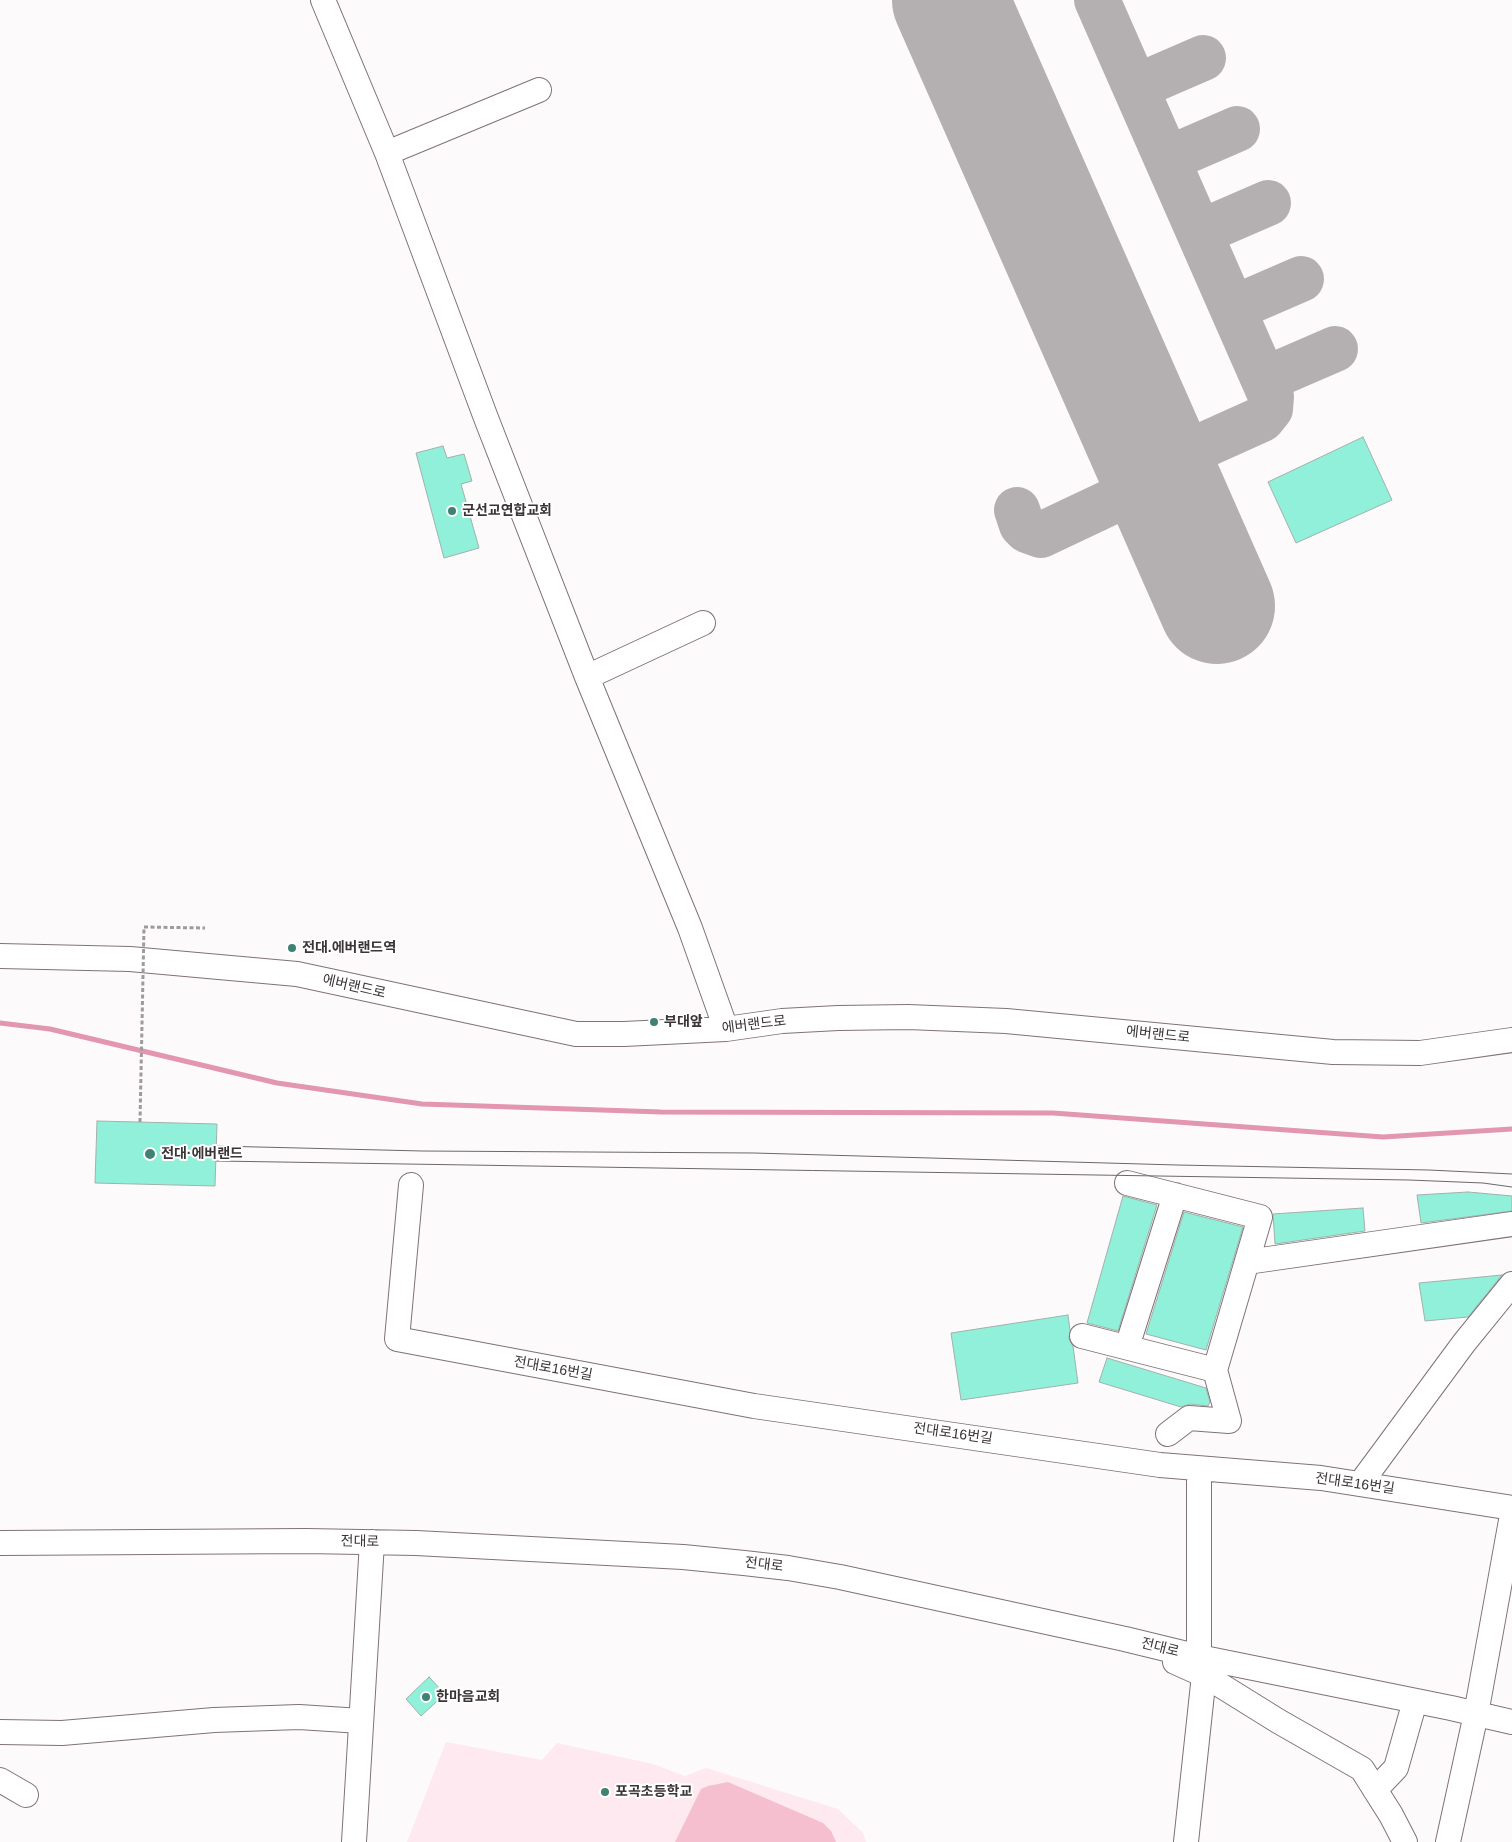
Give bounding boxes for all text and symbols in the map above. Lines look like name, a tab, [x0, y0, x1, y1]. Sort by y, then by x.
place label: 군선교연합교회	[462, 503, 552, 519]
marker: 군선교연합교회	[446, 505, 458, 517]
place label: 전대.에버랜드역	[302, 940, 396, 956]
marker: 전대.에버랜드역	[286, 942, 298, 954]
street label: 에버랜드로	[321, 972, 387, 1002]
street label: 에버랜드로	[721, 1013, 787, 1037]
place label: 부대앞	[664, 1014, 703, 1030]
marker: 부대앞	[648, 1016, 660, 1028]
street label: 에버랜드로	[1125, 1023, 1191, 1047]
place label: 전대·에버랜드	[161, 1146, 243, 1162]
marker: 전대·에버랜드	[143, 1147, 157, 1161]
street label: 전대로16번길	[512, 1354, 594, 1384]
street label: 전대로16번길	[912, 1420, 994, 1448]
street label: 전대로16번길	[1314, 1470, 1396, 1498]
street label: 전대로	[341, 1533, 379, 1551]
street label: 전대로	[744, 1554, 784, 1576]
street label: 전대로	[1139, 1635, 1181, 1661]
place label: 한마음교회	[436, 1689, 500, 1705]
marker: 한마음교회	[420, 1691, 432, 1703]
place label: 포곡초등학교	[615, 1784, 692, 1800]
marker: 포곡초등학교	[599, 1786, 611, 1798]

